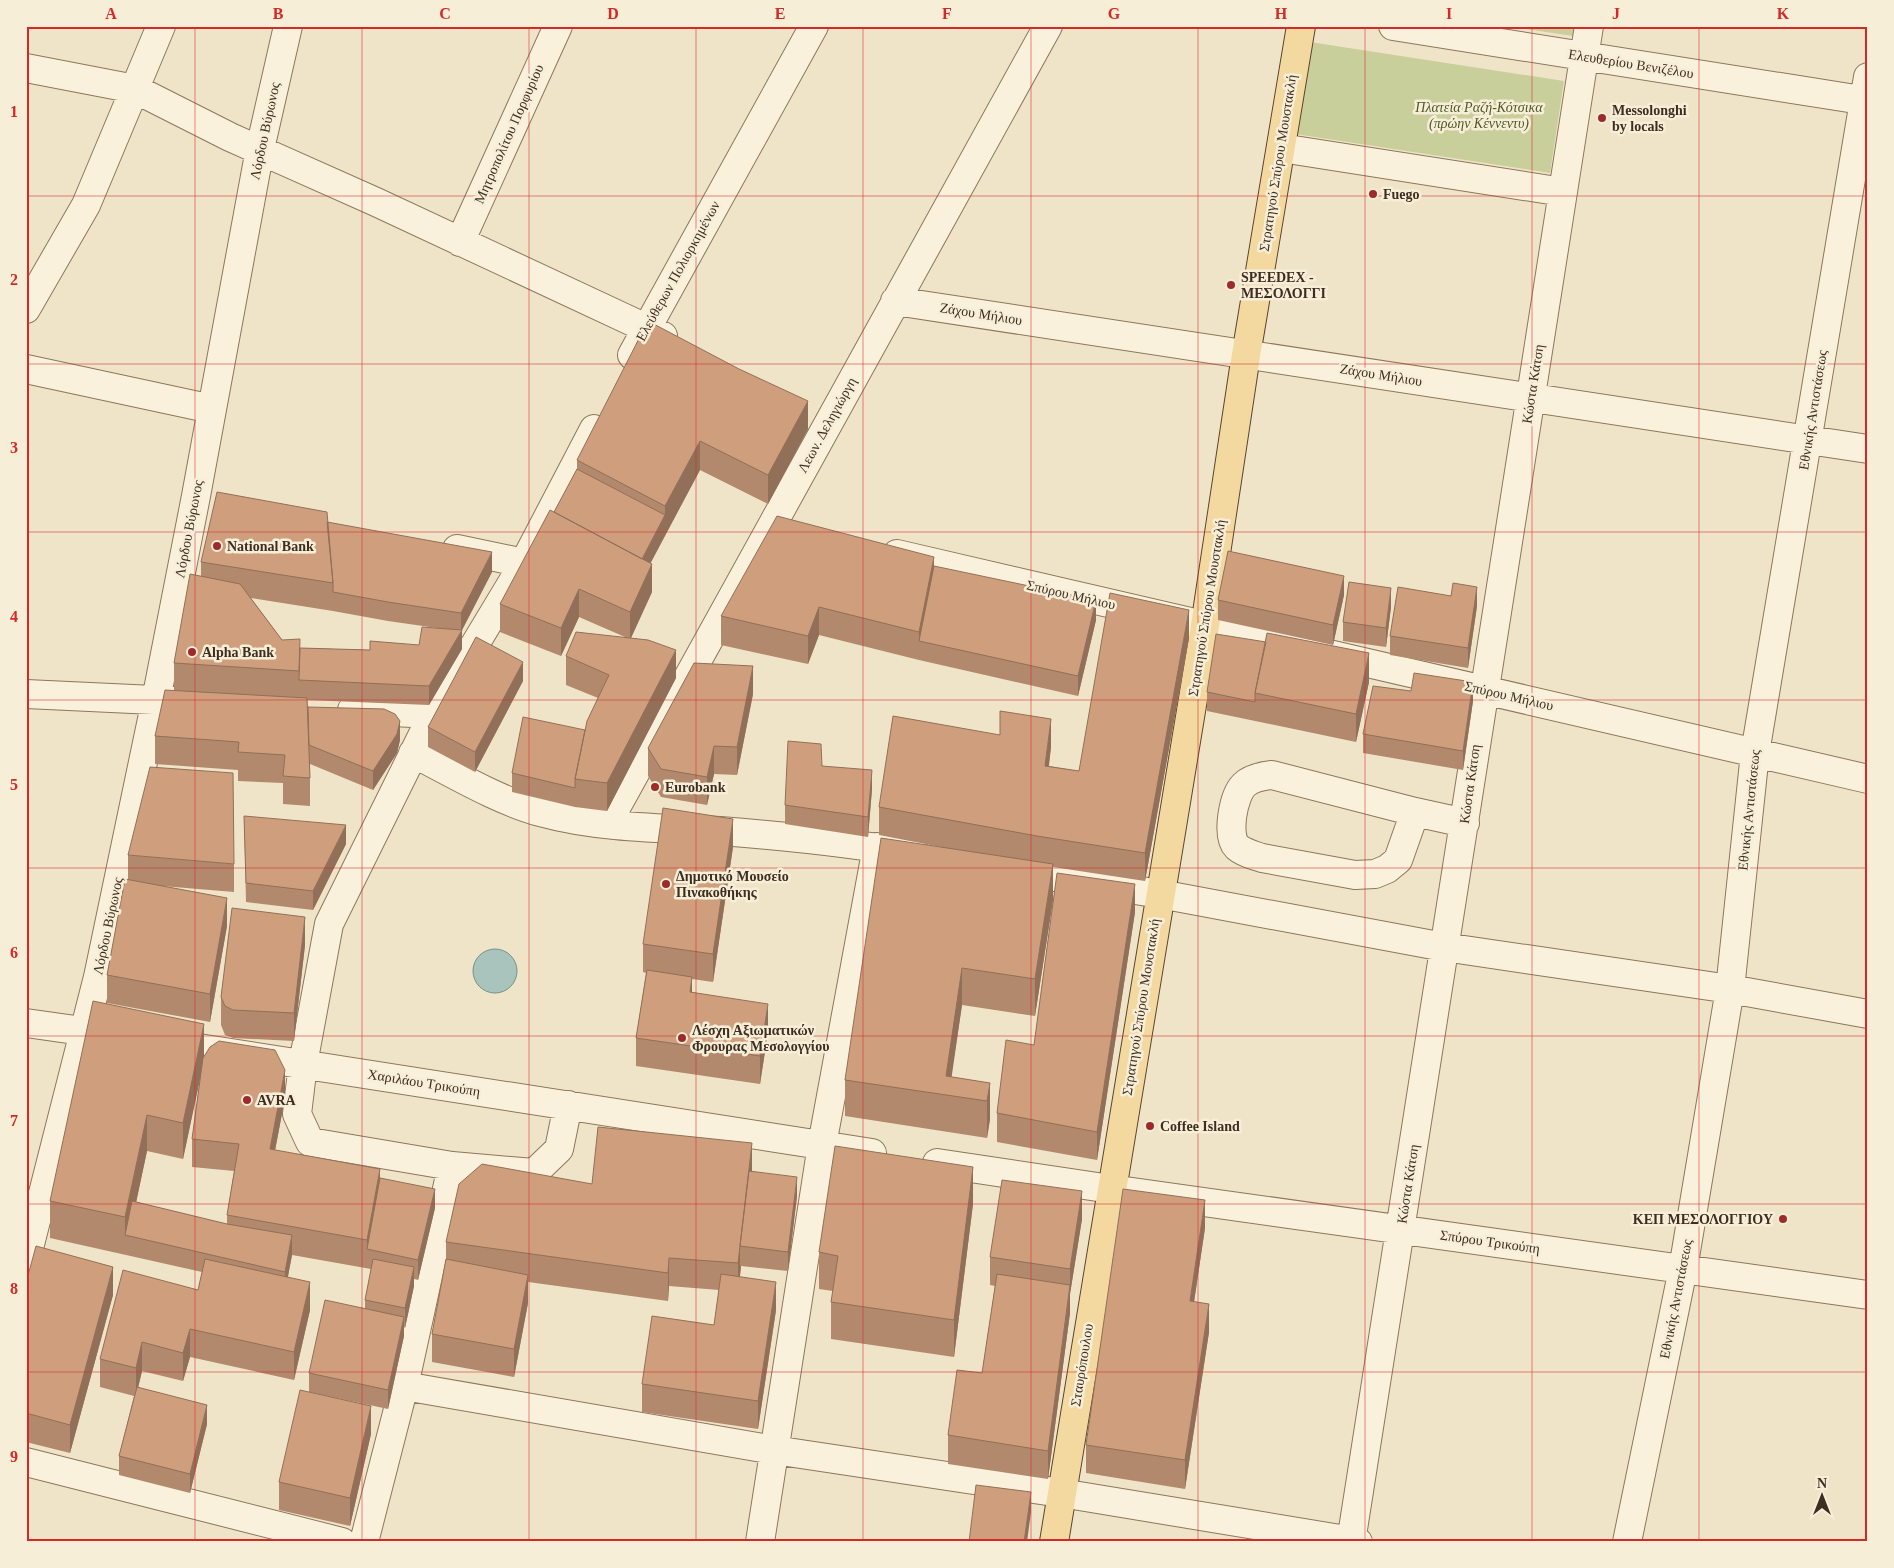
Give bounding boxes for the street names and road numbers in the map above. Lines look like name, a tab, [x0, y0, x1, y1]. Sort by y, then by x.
street label: Ελευθερίου Βενιζέλου	[1567, 47, 1695, 81]
street label: Μητροπολίτου Πορφυρίου	[471, 62, 547, 206]
street label: Στρατηγού Σπύρου Μουστακλή	[1257, 73, 1299, 253]
street label: Λόρδου Βύρωνος	[247, 80, 283, 181]
street label: Ελεύθερων Πολιορκημένων	[633, 198, 723, 344]
street label: Ζάχου Μήλιου	[939, 300, 1023, 328]
street label: Κώστα Κάτση	[1519, 343, 1547, 425]
street label: Εθνικής Αντιστάσεως	[1796, 348, 1830, 471]
street label: Ζάχου Μήλιου	[1339, 361, 1423, 389]
street label: Λεων. Δεληγιώργη	[795, 375, 859, 475]
street label: Λόρδου Βύρωνος	[172, 478, 206, 579]
street label: Στρατηγού Σπύρου Μουστακλή	[1186, 518, 1228, 698]
street label: Σπύρου Μήλιου	[1025, 577, 1117, 613]
street label: Σπύρου Μήλιου	[1463, 678, 1555, 714]
street label: Κώστα Κάτση	[1457, 743, 1483, 825]
street label: Εθνικής Αντιστάσεως	[1735, 748, 1763, 871]
street label: Λόρδου Βύρωνος	[90, 875, 126, 976]
street label: Στρατηγού Σπύρου Μουστακλή	[1120, 917, 1162, 1097]
street label: Χαριλάου Τρικούπη	[367, 1067, 481, 1099]
street label: Κώστα Κάτση	[1394, 1143, 1422, 1225]
street label: Σπύρου Τρικούπη	[1439, 1228, 1541, 1256]
street label: Εθνικής Αντιστάσεως	[1657, 1237, 1695, 1360]
street label: Σταυρόπουλου	[1068, 1323, 1096, 1407]

